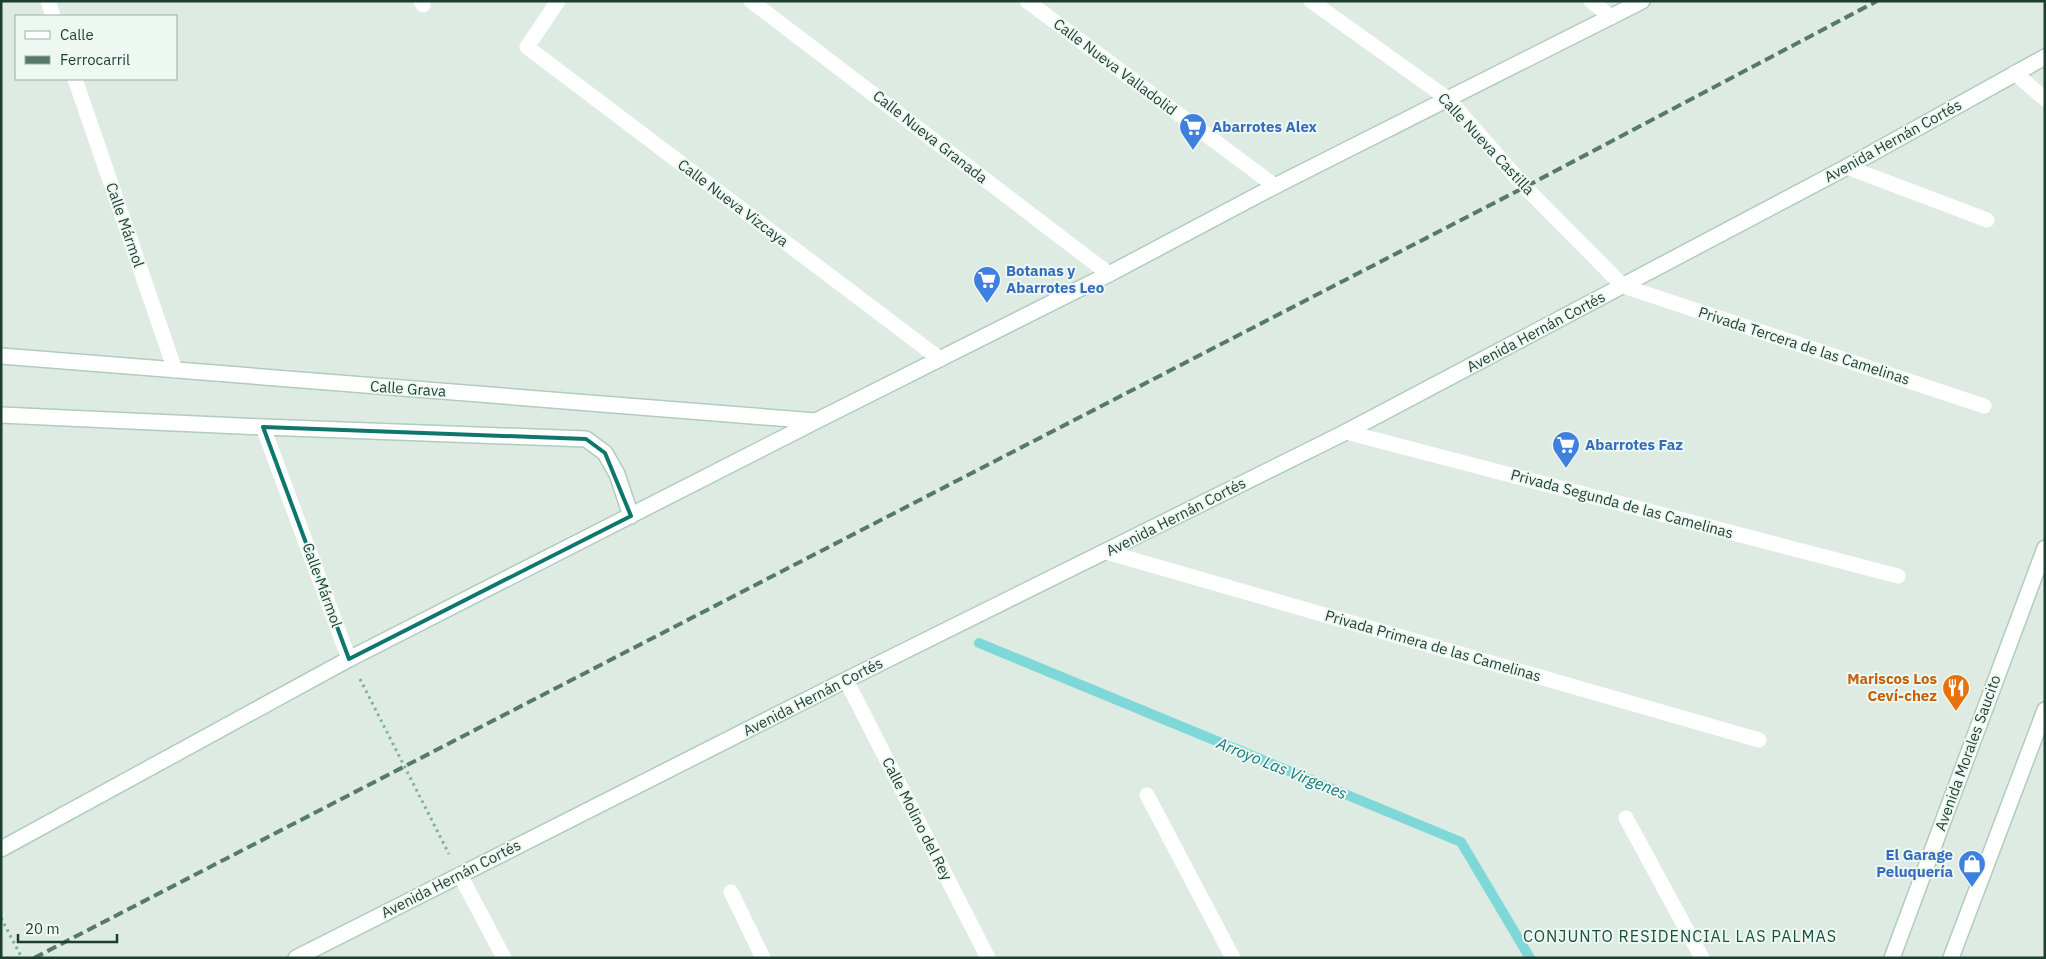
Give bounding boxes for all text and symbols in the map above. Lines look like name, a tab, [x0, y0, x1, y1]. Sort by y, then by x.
street label: Calle Nueva Valladolid	[1050, 14, 1181, 119]
legend	[15, 15, 178, 80]
text: Calle	[60, 25, 94, 44]
text: Ferrocarril	[60, 50, 130, 69]
street label: Calle Nueva Granada	[869, 86, 991, 187]
street label: Calle Nueva Castilla	[1434, 89, 1539, 199]
street label: Avenida Hernán Cortés	[1821, 95, 1965, 186]
supermarket icon: Abarrotes Alex	[1178, 112, 1208, 151]
place label: Abarrotes Alex	[1212, 117, 1318, 136]
street label: Calle Nueva Vizcaya	[674, 155, 792, 250]
street label: Calle Mármol	[102, 180, 149, 270]
place label: Botanas y Abarrotes Leo	[1006, 261, 1104, 297]
supermarket icon: Botanas y Abarrotes Leo	[972, 265, 1002, 304]
street label: Avenida Hernán Cortés	[1463, 287, 1608, 376]
street label: Privada Tercera de las Camelinas	[1696, 302, 1912, 389]
street label: Calle Grava	[369, 376, 447, 401]
supermarket icon: Abarrotes Faz	[1551, 430, 1581, 469]
place label: Abarrotes Faz	[1585, 435, 1683, 454]
street label: Privada Segunda de las Camelinas	[1509, 465, 1735, 542]
street label: Avenida Hernán Cortés	[1103, 473, 1249, 560]
street label: Calle Mármol	[298, 540, 347, 630]
street label: Privada Primera de las Camelinas	[1323, 606, 1543, 686]
street label: Avenida Hernán Cortés	[740, 653, 886, 740]
place label: Mariscos Los Ceví-chez	[1847, 669, 1937, 705]
street label: Avenida Morales Saucito	[1930, 672, 2005, 833]
restaurant icon: Mariscos Los Ceví-chez	[1941, 673, 1971, 712]
water label: Arroyo Las Virgenes	[1213, 732, 1350, 803]
street label: Calle Molino del Rey	[878, 754, 957, 884]
street label: Avenida Hernán Cortés	[378, 835, 524, 922]
place label: El Garage Peluquería	[1876, 845, 1953, 881]
shop icon: El Garage Peluquería	[1957, 849, 1987, 888]
scale bar	[18, 912, 116, 944]
text: 20 m	[25, 919, 60, 938]
district label: CONJUNTO RESIDENCIAL LAS PALMAS	[1523, 926, 1837, 946]

